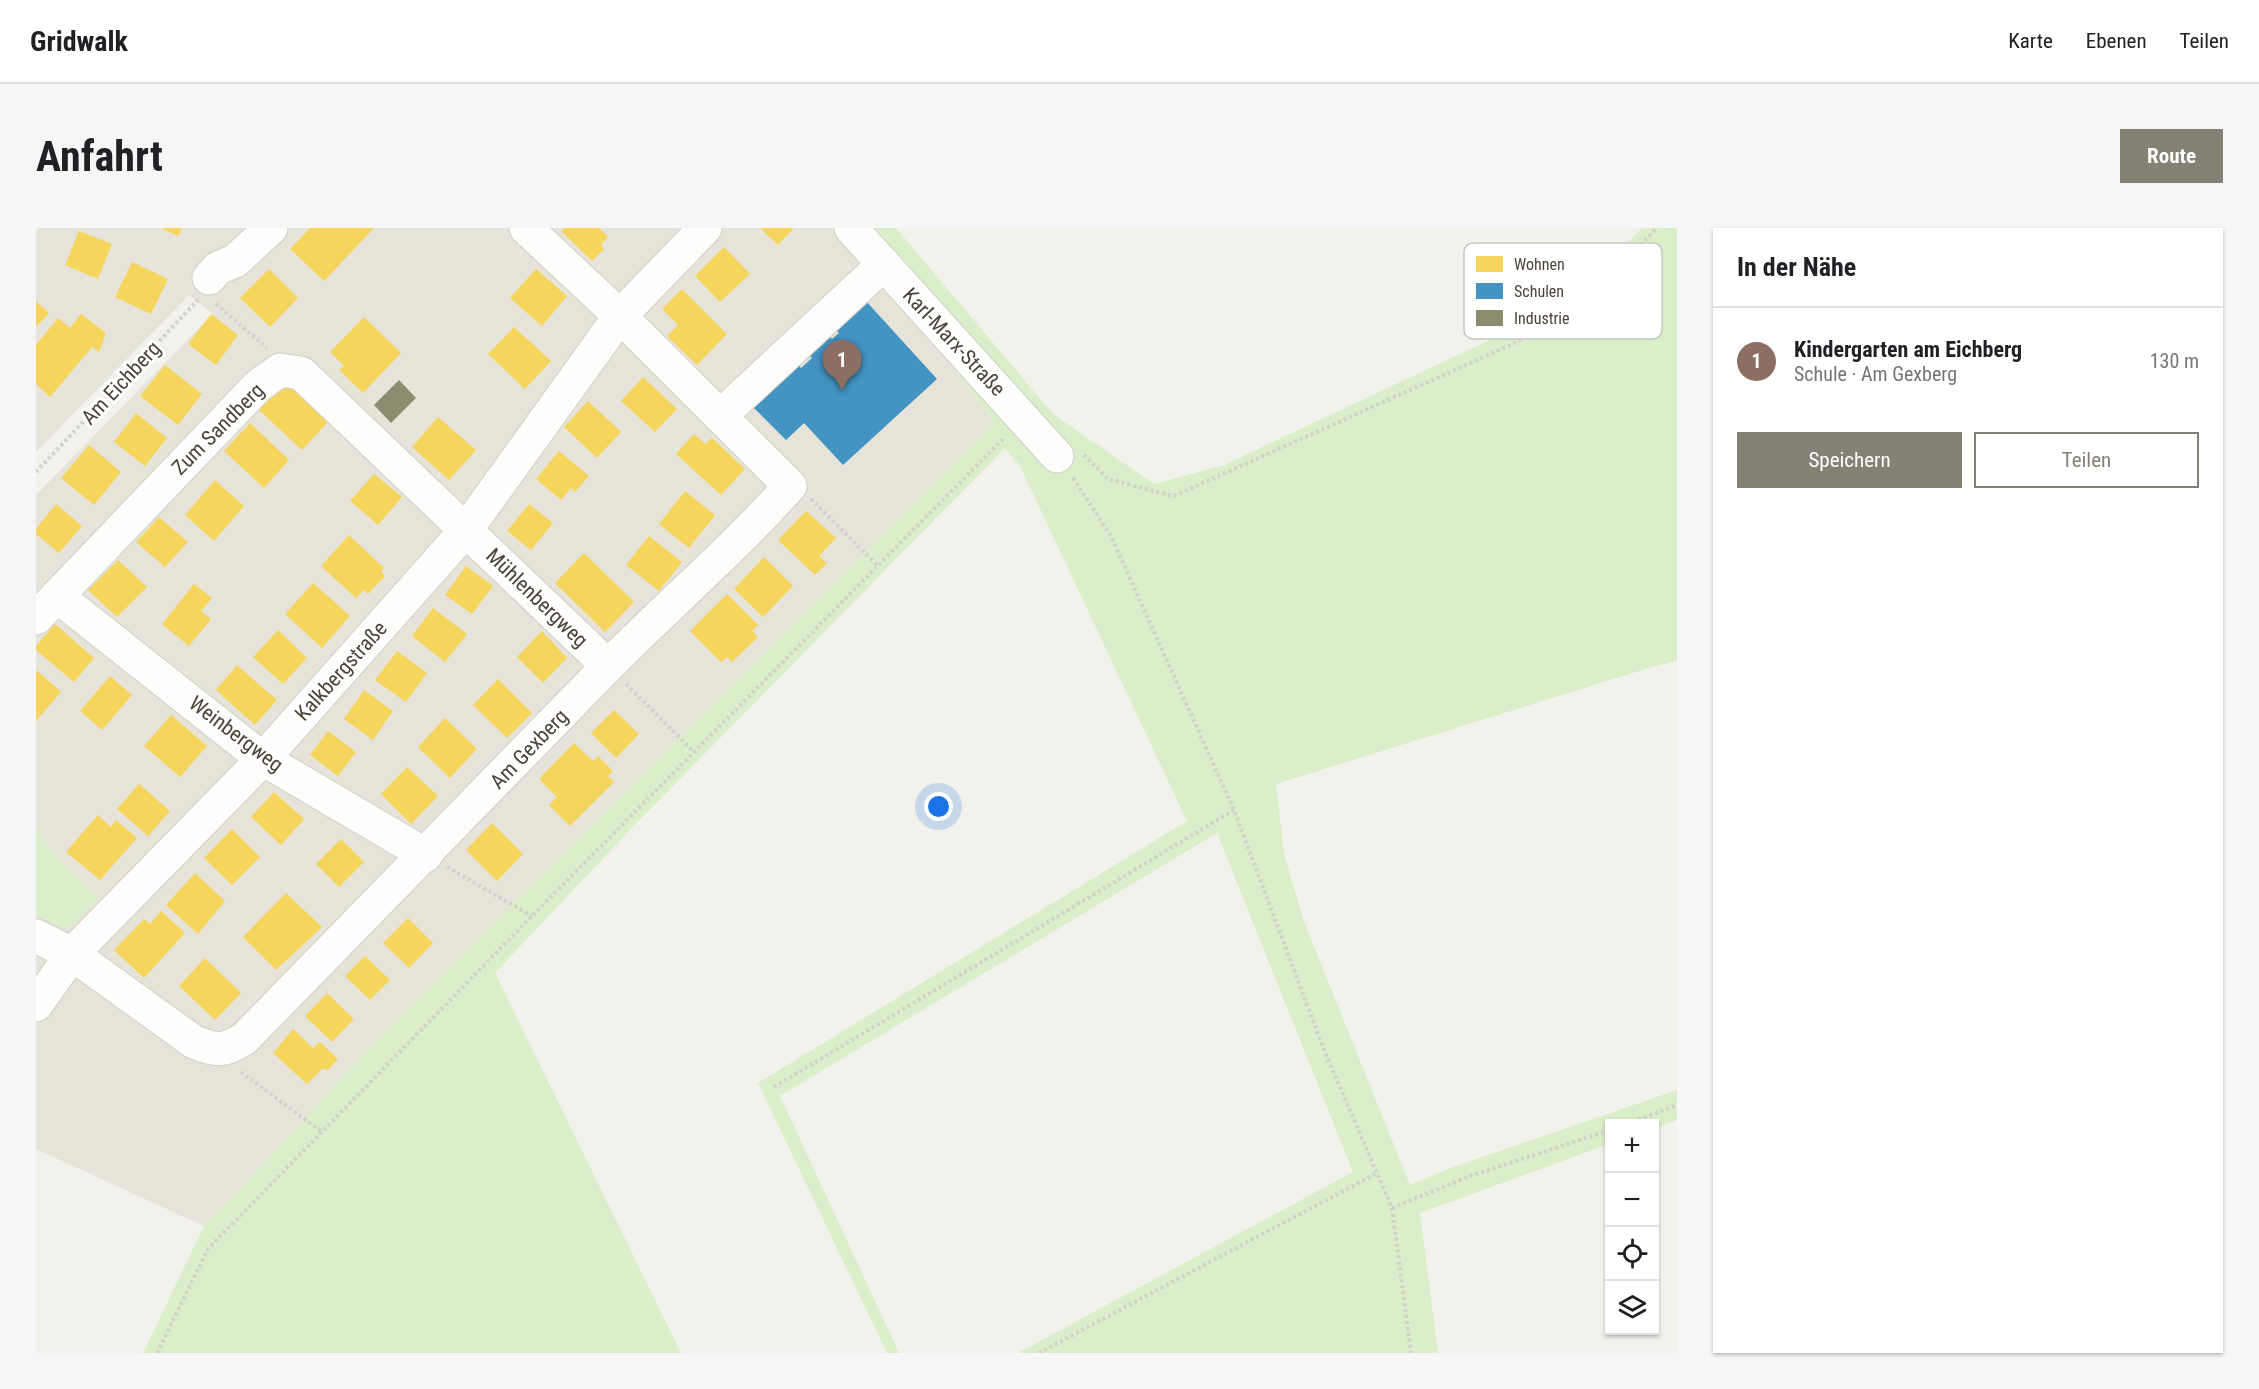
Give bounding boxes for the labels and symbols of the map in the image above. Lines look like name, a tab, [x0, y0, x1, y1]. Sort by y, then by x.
legend	[1464, 243, 1662, 339]
text: Wohnen	[1514, 255, 1565, 274]
text: Schulen	[1514, 282, 1564, 301]
street label: Karl-Marx-Straße	[898, 283, 1010, 401]
text: Industrie	[1514, 309, 1570, 328]
street label: Am Eichberg	[77, 337, 165, 429]
pin: 1	[822, 340, 862, 390]
street label: Zum Sandberg	[167, 378, 269, 480]
street label: Mühlenbergweg	[481, 544, 593, 652]
street label: Kalkbergstraße	[290, 616, 392, 726]
street label: Weinbergweg	[184, 691, 288, 777]
street label: Am Gexberg	[485, 704, 573, 794]
your location	[924, 792, 953, 821]

